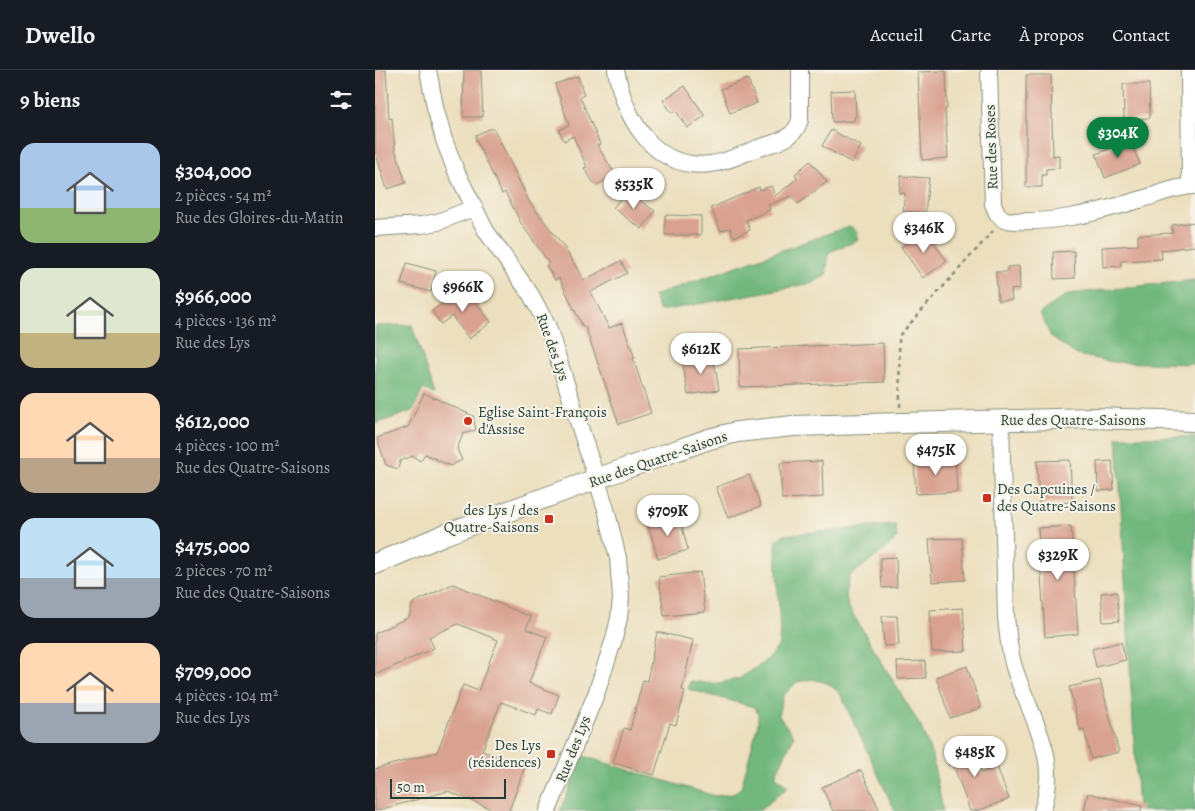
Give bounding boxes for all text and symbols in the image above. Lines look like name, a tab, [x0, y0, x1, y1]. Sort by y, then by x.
text: Dwello	[25, 19, 95, 51]
text: Accueil	[870, 23, 923, 47]
text: Carte	[951, 23, 991, 47]
text: À propos	[1019, 23, 1084, 47]
text: Contact	[1112, 23, 1170, 47]
text: 9 biens	[20, 86, 80, 114]
icon: filters	[327, 86, 355, 114]
street label: Rue des Roses	[980, 104, 1002, 190]
pin: $304K	[1083, 116, 1153, 159]
text: $304K	[1098, 122, 1138, 144]
text: $304,000	[175, 157, 252, 185]
icon: home	[60, 163, 120, 223]
pin: $535K	[599, 168, 669, 210]
text: $535K	[615, 173, 653, 195]
text: 2 pièces · 54 m²	[175, 185, 271, 207]
text: Rue des Gloires-du-Matin	[175, 207, 343, 229]
pin: $346K	[889, 212, 959, 254]
text: $346K	[904, 217, 944, 239]
pin: $966K	[428, 270, 498, 313]
text: $966K	[443, 276, 483, 298]
text: $966,000	[175, 282, 251, 310]
icon: home	[60, 288, 120, 348]
text: 4 pièces · 136 m²	[175, 310, 276, 332]
street label: Rue des Lys	[532, 310, 574, 384]
text: Rue des Lys	[175, 332, 250, 354]
pin: $612K	[666, 332, 736, 375]
text: $612K	[682, 338, 720, 360]
place label: Eglise Saint-François d'Assise	[478, 402, 607, 439]
text: $612,000	[175, 407, 250, 435]
street label: Rue des Quatre-Saisons	[1000, 410, 1146, 430]
icon: home	[60, 413, 120, 473]
marker: Eglise Saint-François d'Assise	[462, 415, 474, 427]
street label: Rue des Quatre-Saisons	[586, 426, 730, 492]
pin: $475K	[901, 434, 971, 476]
text: 4 pièces · 100 m²	[175, 435, 279, 457]
text: $475K	[916, 439, 956, 461]
text: Rue des Quatre-Saisons	[175, 457, 330, 479]
place label: Des Capcuines / des Quatre-Saisons	[997, 479, 1116, 516]
marker: Des Capcuines / des Quatre-Saisons	[981, 492, 993, 504]
pin: $709K	[633, 494, 703, 537]
place label: des Lys / des Quatre-Saisons	[444, 500, 539, 537]
text: $709K	[648, 500, 688, 522]
marker: des Lys / des Quatre-Saisons	[543, 513, 555, 525]
text: $475,000	[175, 532, 250, 560]
icon: home	[60, 538, 120, 598]
pin: $329K	[1023, 538, 1093, 581]
text: $329K	[1038, 544, 1078, 566]
text: 2 pièces · 70 m²	[175, 560, 273, 582]
text: Rue des Quatre-Saisons	[175, 582, 330, 604]
text: $709,000	[175, 657, 251, 685]
icon: home	[60, 663, 120, 723]
text: 4 pièces · 104 m²	[175, 685, 278, 707]
text: Rue des Lys	[175, 707, 250, 729]
street label: Rue des Lys	[551, 713, 595, 785]
place label: Des Lys (résidences)	[468, 735, 541, 772]
pin: $485K	[940, 736, 1010, 778]
text: $485K	[955, 741, 995, 763]
marker: Des Lys (résidences)	[545, 748, 557, 760]
scale bar	[390, 776, 506, 799]
text: 50 m	[397, 778, 425, 797]

